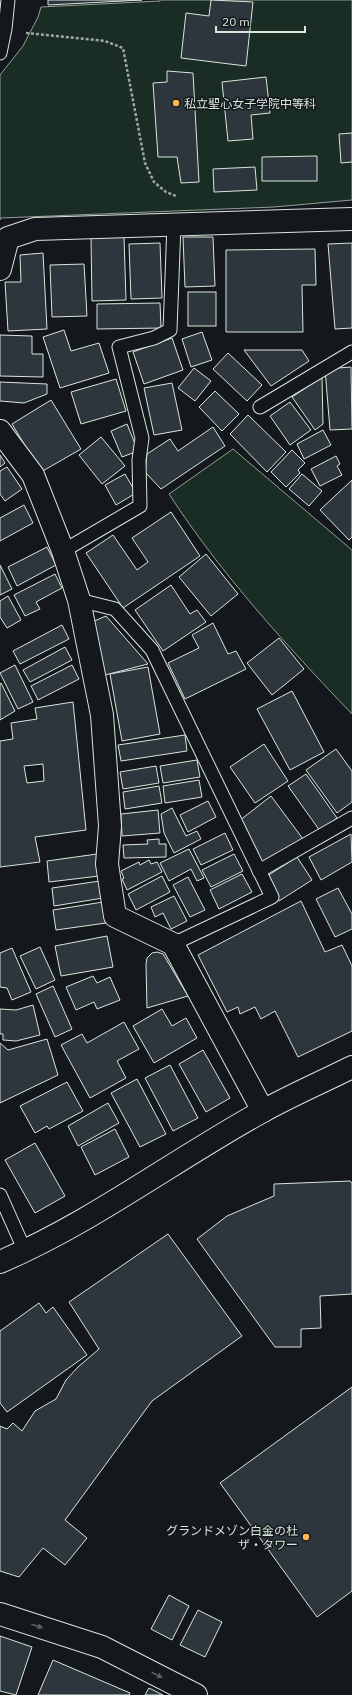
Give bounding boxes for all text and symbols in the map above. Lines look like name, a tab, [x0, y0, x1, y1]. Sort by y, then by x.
scale bar	[216, 8, 305, 34]
text: 20 m	[222, 14, 250, 29]
place label: 私立聖心女子学院中等科	[184, 96, 316, 111]
marker: 私立聖心女子学院中等科	[171, 98, 181, 108]
place label: グランドメゾン白金の杜 ザ・タワー	[166, 1523, 298, 1552]
marker: グランドメゾン白金の杜 ザ・タワー	[301, 1532, 311, 1542]
one-way arrow	[31, 1623, 43, 1629]
one-way arrow	[151, 1672, 163, 1678]

